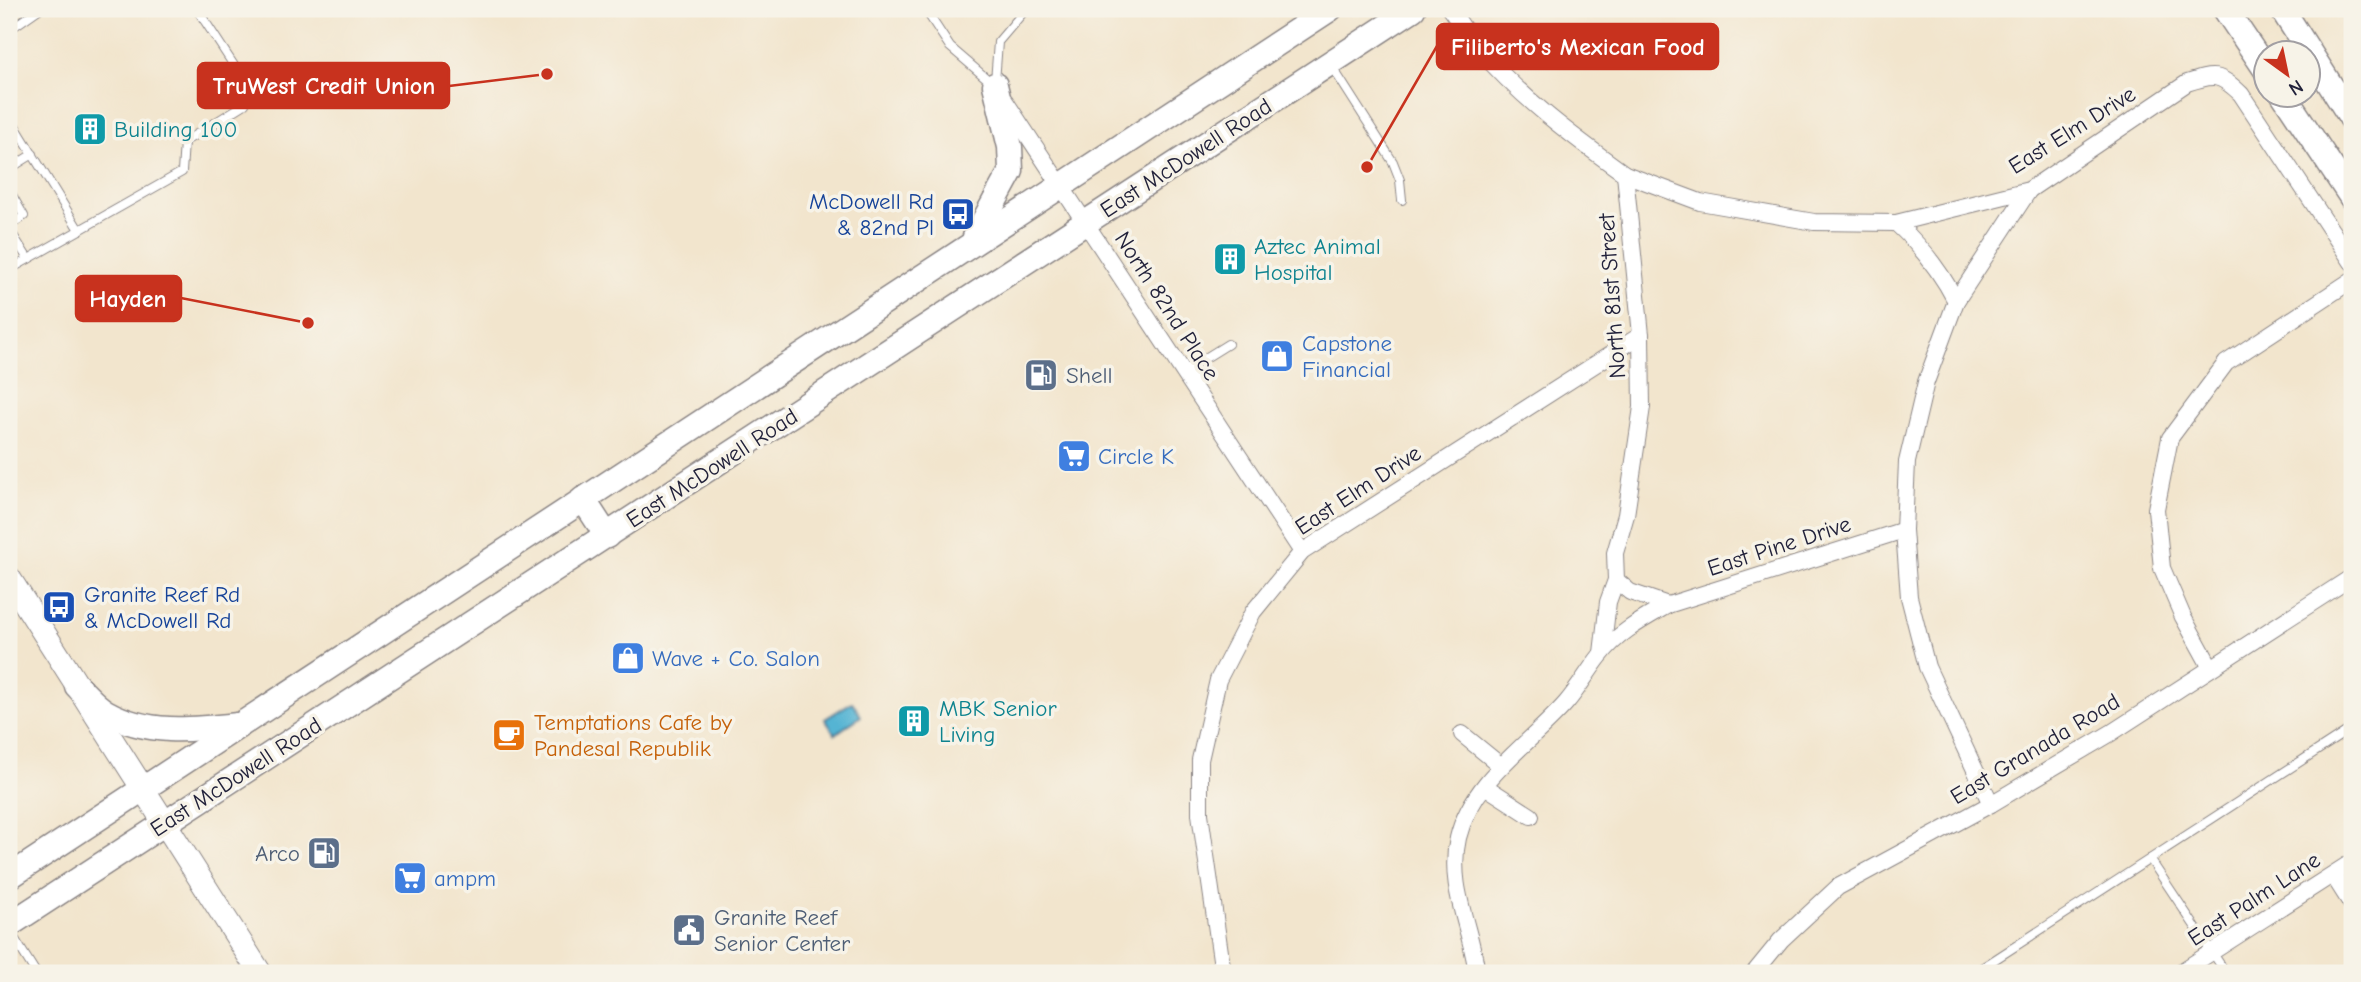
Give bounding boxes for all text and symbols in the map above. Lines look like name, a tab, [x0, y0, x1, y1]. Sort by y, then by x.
callout: Filiberto's Mexican Food	[1437, 24, 1718, 69]
text: Filiberto's Mexican Food	[1451, 33, 1705, 61]
north arrow	[2252, 38, 2322, 108]
callout: TruWest Credit Union	[198, 63, 449, 108]
text: TruWest Credit Union	[213, 72, 435, 100]
text: N	[2285, 75, 2307, 100]
street label: East Elm Drive	[2004, 80, 2140, 180]
street label: East McDowell Road	[1095, 93, 1277, 223]
building icon: Building 100	[71, 110, 109, 148]
place label: Building 100	[114, 116, 237, 143]
place label: McDowell Rd & 82nd Pl	[809, 188, 934, 241]
bus stop icon: McDowell Rd & 82nd Pl	[939, 195, 977, 233]
street label: North 81st Street	[1593, 211, 1631, 379]
street label: North 82nd Place	[1109, 227, 1225, 385]
place label: Aztec Animal Hospital	[1254, 233, 1381, 286]
building icon: Aztec Animal Hospital	[1211, 240, 1249, 278]
callout: Hayden	[76, 276, 181, 321]
text: Hayden	[89, 285, 167, 313]
place label: Capstone Financial	[1302, 330, 1392, 383]
shop icon: Capstone Financial	[1258, 337, 1296, 375]
fuel station icon: Shell	[1022, 356, 1060, 394]
place label: Shell	[1066, 362, 1113, 389]
street label: East McDowell Road	[621, 403, 803, 533]
supermarket icon: Circle K	[1055, 437, 1093, 475]
street label: East Elm Drive	[1290, 439, 1426, 541]
place label: Circle K	[1098, 443, 1174, 470]
street label: East Pine Drive	[1704, 510, 1854, 582]
place label: Granite Reef Rd & McDowell Rd	[84, 581, 240, 634]
bus stop icon: Granite Reef Rd & McDowell Rd	[40, 588, 78, 626]
shop icon: Wave + Co. Salon	[609, 639, 647, 677]
place label: Wave + Co. Salon	[652, 645, 820, 672]
street label: East Granada Road	[1946, 688, 2124, 810]
place label: MBK Senior Living	[939, 695, 1057, 748]
building icon: MBK Senior Living	[895, 702, 933, 740]
place label: Temptations Cafe by Pandesal Republik	[534, 709, 733, 762]
street label: East McDowell Road	[145, 712, 327, 842]
cafe icon: Temptations Cafe by Pandesal Republik	[490, 716, 528, 754]
fuel station icon: Arco	[305, 834, 343, 872]
place label: Arco	[255, 840, 300, 867]
street label: East Palm Lane	[2183, 846, 2325, 952]
supermarket icon: ampm	[391, 859, 429, 897]
place label: ampm	[434, 865, 496, 892]
place label: Granite Reef Senior Center	[714, 904, 851, 957]
public building icon: Granite Reef Senior Center	[670, 911, 708, 949]

